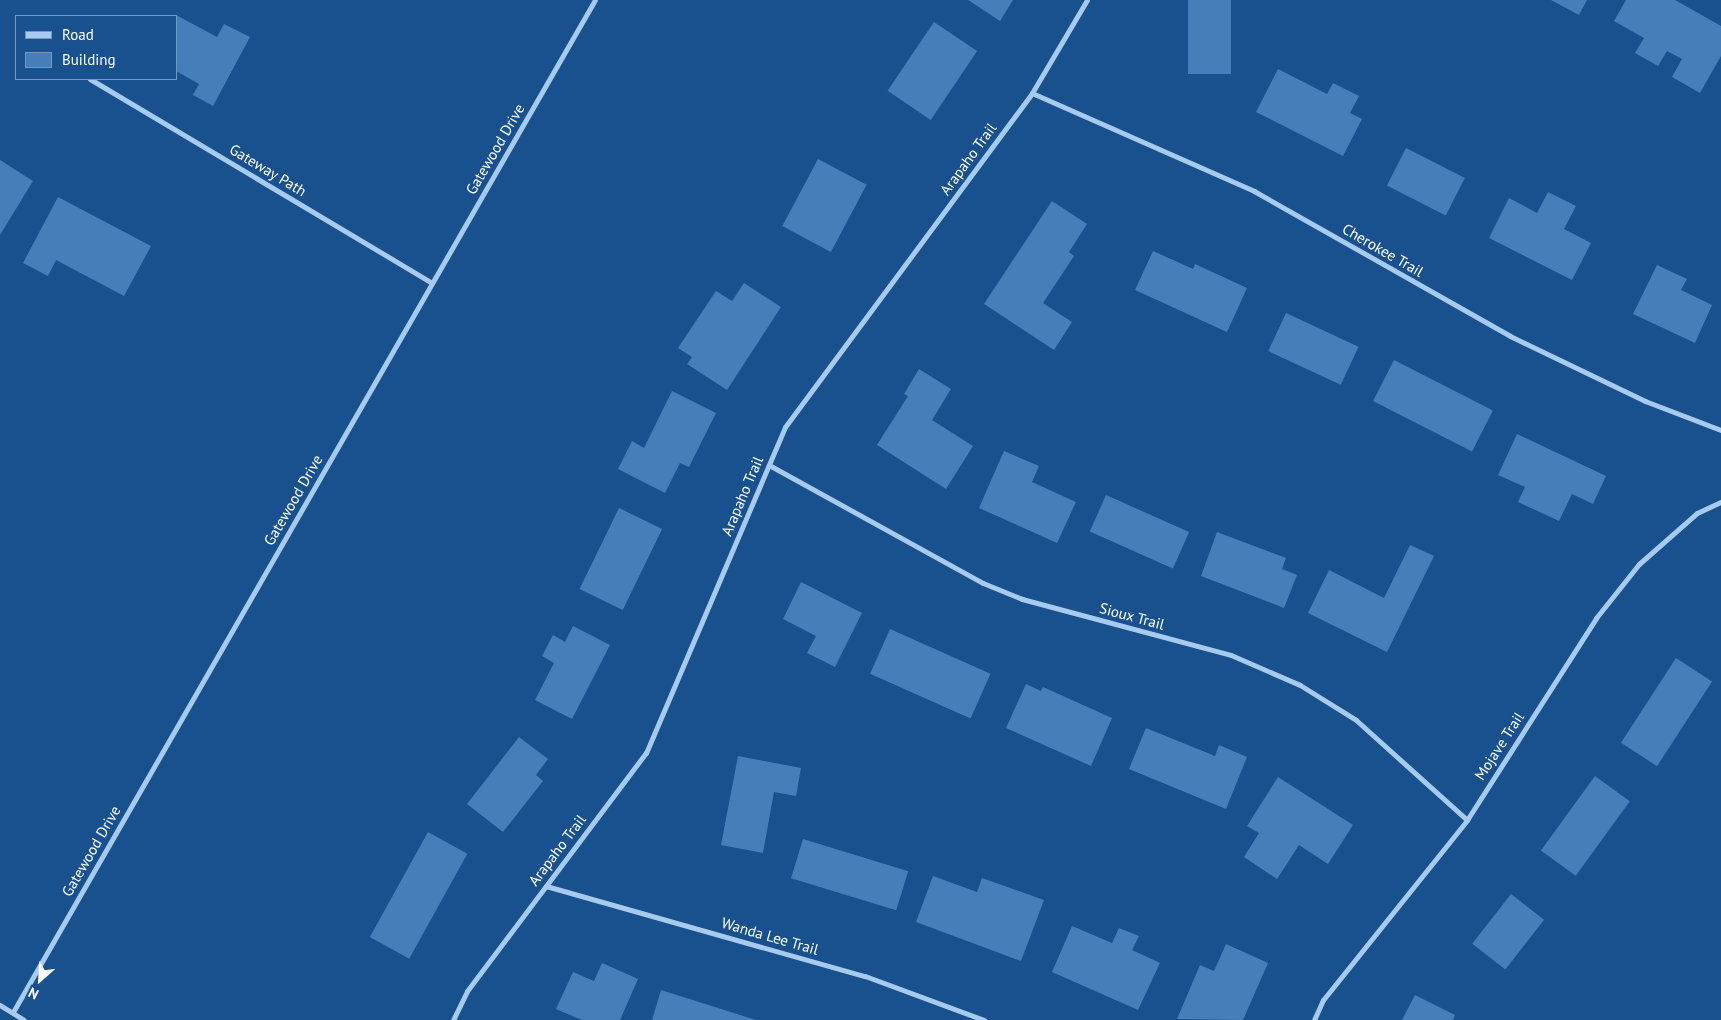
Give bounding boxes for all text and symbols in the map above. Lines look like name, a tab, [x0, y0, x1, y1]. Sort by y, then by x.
legend	[15, 15, 178, 80]
text: Road	[62, 25, 94, 44]
text: Building	[62, 50, 116, 69]
street label: Gatewood Drive	[462, 100, 528, 198]
street label: Arapaho Trail	[936, 119, 1000, 199]
street label: Gateway Path	[226, 140, 310, 200]
street label: Cherokee Trail	[1339, 219, 1427, 281]
street label: Gatewood Drive	[260, 451, 326, 549]
street label: Arapaho Trail	[717, 453, 767, 539]
street label: Sioux Trail	[1097, 599, 1167, 633]
street label: Mojave Trail	[1470, 709, 1528, 783]
street label: Gatewood Drive	[58, 802, 124, 900]
street label: Arapaho Trail	[524, 811, 590, 889]
street label: Wanda Lee Trail	[719, 913, 821, 959]
north arrow	[15, 955, 65, 1005]
text: N	[25, 983, 42, 1004]

